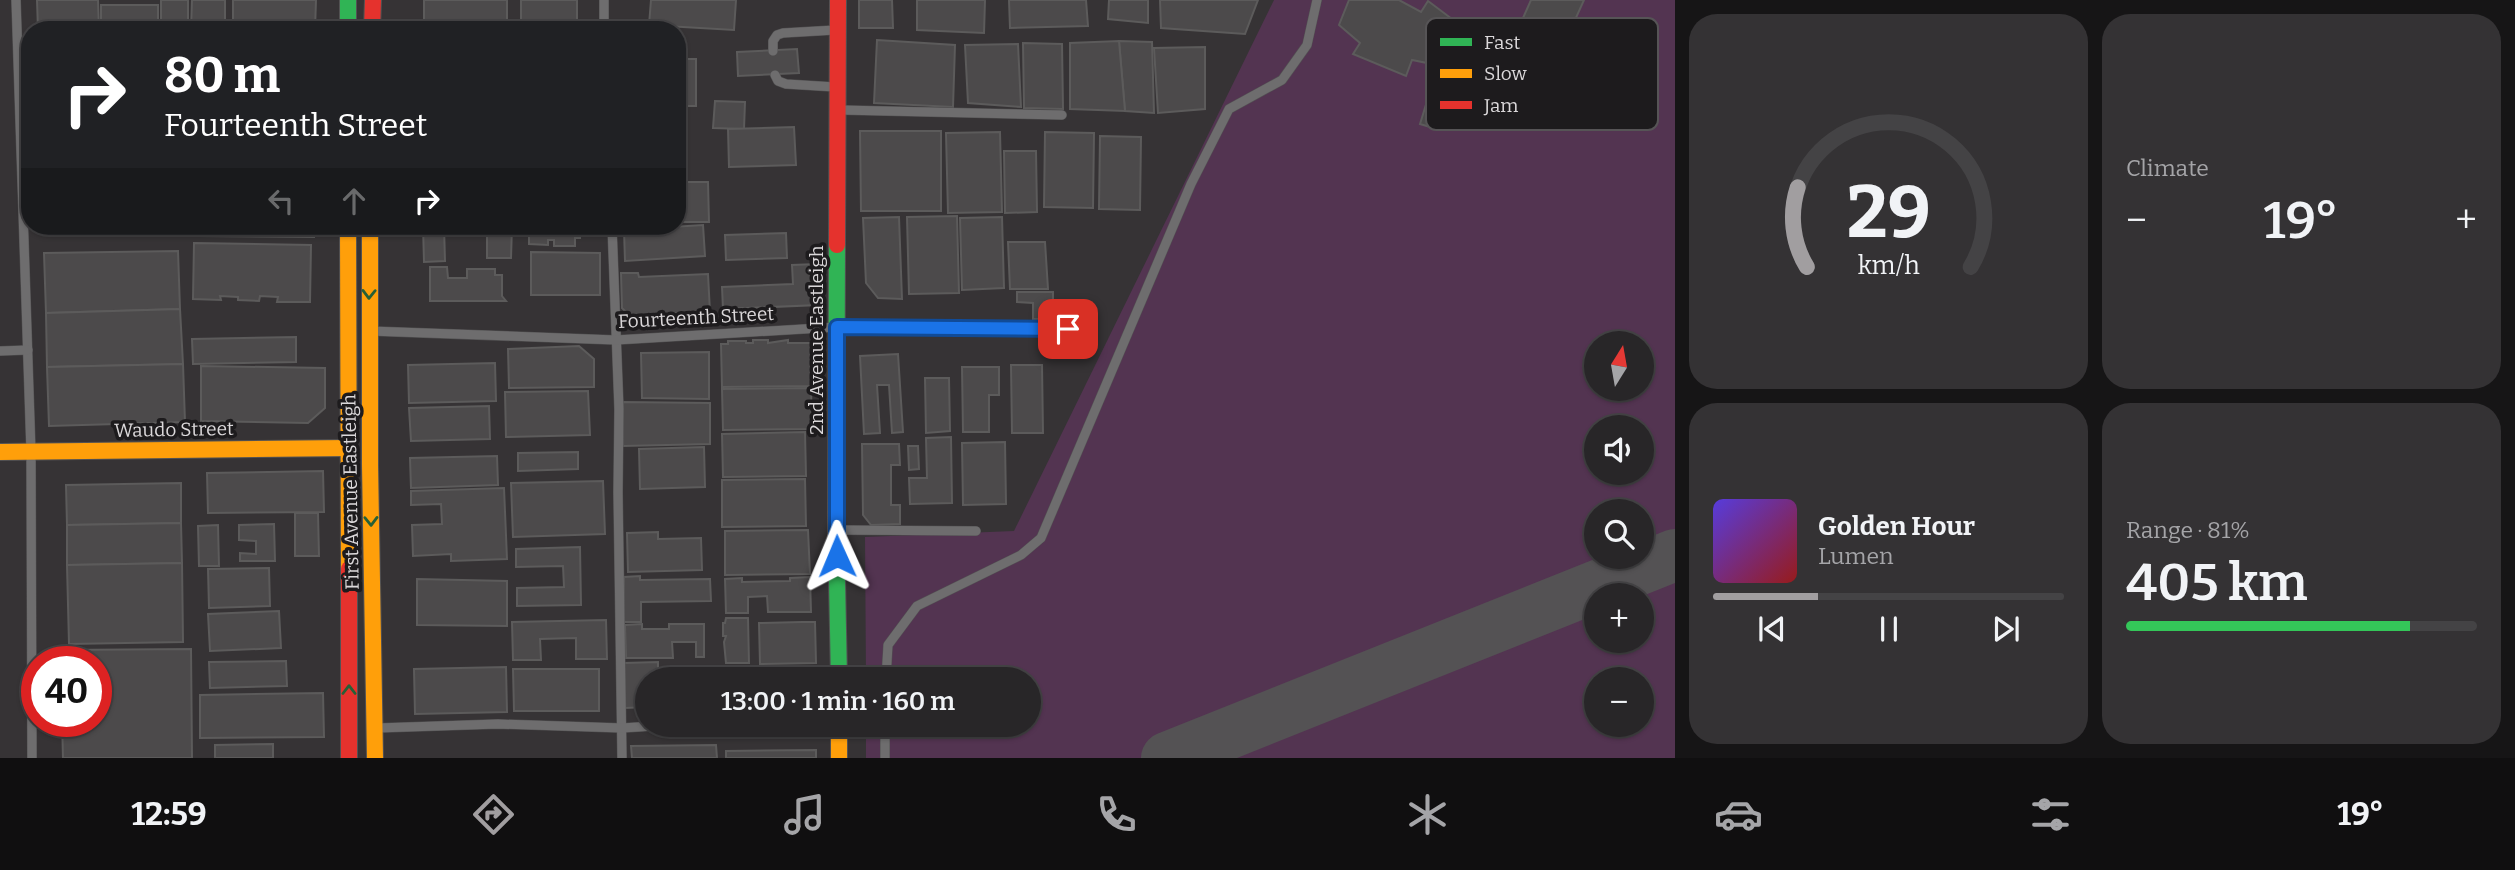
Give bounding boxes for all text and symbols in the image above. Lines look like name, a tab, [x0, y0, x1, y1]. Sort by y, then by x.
legend	[1426, 18, 1658, 130]
text: Fast	[1484, 31, 1521, 54]
text: 80 m	[164, 46, 280, 105]
icon: right	[49, 49, 140, 140]
text: Slow	[1484, 62, 1527, 85]
text: Jam	[1483, 94, 1518, 117]
text: Fourteenth Street	[164, 106, 427, 144]
text: Climate	[2126, 154, 2209, 182]
text: 29	[1846, 170, 1931, 257]
icon: left	[262, 182, 300, 220]
icon: ahead	[335, 182, 373, 220]
icon: right	[408, 182, 446, 220]
text: 19°	[2264, 189, 2339, 252]
text: −	[2126, 197, 2147, 243]
text: +	[2455, 197, 2477, 243]
street label: 2nd Avenue Eastleigh	[805, 245, 828, 435]
text: km/h	[1858, 251, 1920, 281]
one-way arrow	[362, 289, 377, 300]
pin	[1038, 299, 1098, 359]
street label: Fourteenth Street	[617, 302, 775, 333]
icon: arrive	[1049, 310, 1087, 348]
north arrow	[1584, 331, 1654, 401]
map controls	[1584, 331, 1654, 737]
street label: First Avenue Eastleigh	[337, 394, 364, 590]
button: sound	[1584, 415, 1654, 485]
street label: Waudo Street	[114, 417, 234, 442]
button: search	[1584, 499, 1654, 569]
text: Golden Hour	[1818, 511, 1975, 542]
text: Range · 81%	[2126, 516, 2250, 544]
one-way arrow	[363, 517, 379, 527]
position arrow	[800, 519, 874, 593]
text: Lumen	[1818, 542, 1894, 570]
text: 405 km	[2126, 551, 2308, 614]
button: +	[1584, 583, 1654, 653]
icon: previous	[1753, 610, 1791, 648]
icon: pause	[1870, 610, 1908, 648]
icon: next	[1987, 610, 2025, 648]
speed limit sign: 40	[21, 646, 112, 737]
button: −	[1584, 667, 1654, 737]
one-way arrow	[341, 684, 357, 695]
text: 13:00 · 1 min · 160 m	[721, 686, 955, 717]
icon: directions	[469, 790, 518, 839]
icon: music	[780, 790, 829, 839]
icon: phone	[1092, 790, 1141, 839]
icon: climate	[1403, 790, 1452, 839]
icon: car	[1714, 790, 1763, 839]
icon: filters	[2026, 790, 2075, 839]
text: 12:59	[131, 795, 207, 833]
text: 19°	[2337, 795, 2384, 833]

